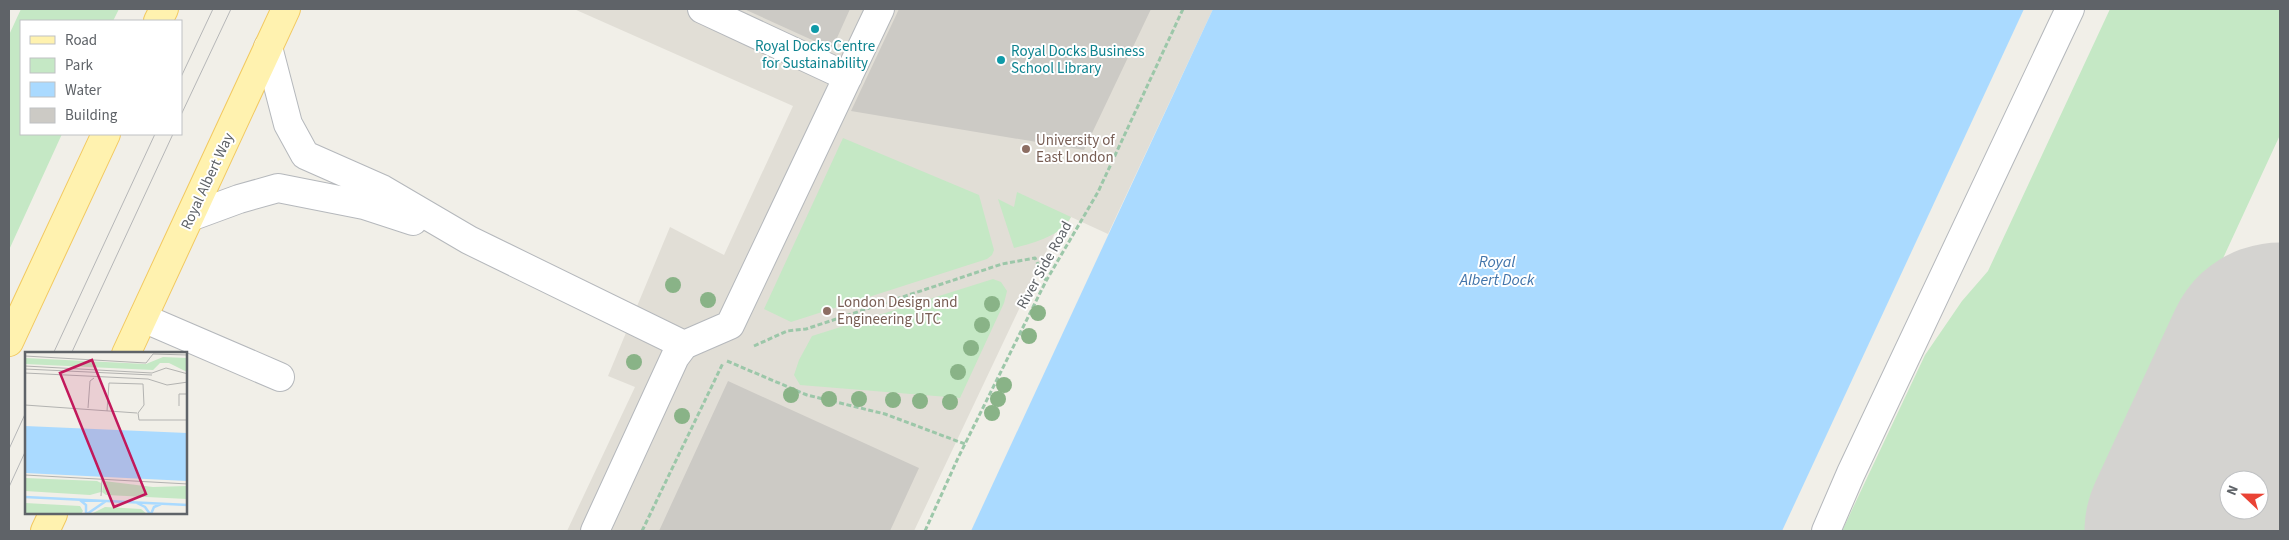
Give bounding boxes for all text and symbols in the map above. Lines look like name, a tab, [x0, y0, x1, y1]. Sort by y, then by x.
legend	[20, 20, 182, 135]
marker: Royal Docks Centre for Sustainability	[809, 23, 821, 35]
text: Road	[65, 30, 97, 51]
place label: Royal Docks Centre for Sustainability	[755, 36, 875, 74]
place label: Royal Docks Business School Library	[1011, 41, 1145, 79]
marker: Royal Docks Business School Library	[995, 54, 1007, 66]
text: Park	[65, 55, 94, 76]
text: Water	[65, 80, 102, 101]
text: Building	[65, 105, 118, 126]
street label: Royal Albert Way	[176, 129, 239, 233]
place label: University of East London	[1036, 130, 1115, 168]
marker: University of East London	[1020, 143, 1032, 155]
street label: River Side Road	[1012, 218, 1077, 313]
water label: Royal Albert Dock	[1459, 251, 1535, 291]
place label: London Design and Engineering UTC	[837, 292, 958, 330]
marker: London Design and Engineering UTC	[821, 305, 833, 317]
inset map	[25, 352, 188, 515]
north arrow	[2219, 470, 2269, 520]
text: N	[2222, 482, 2244, 499]

